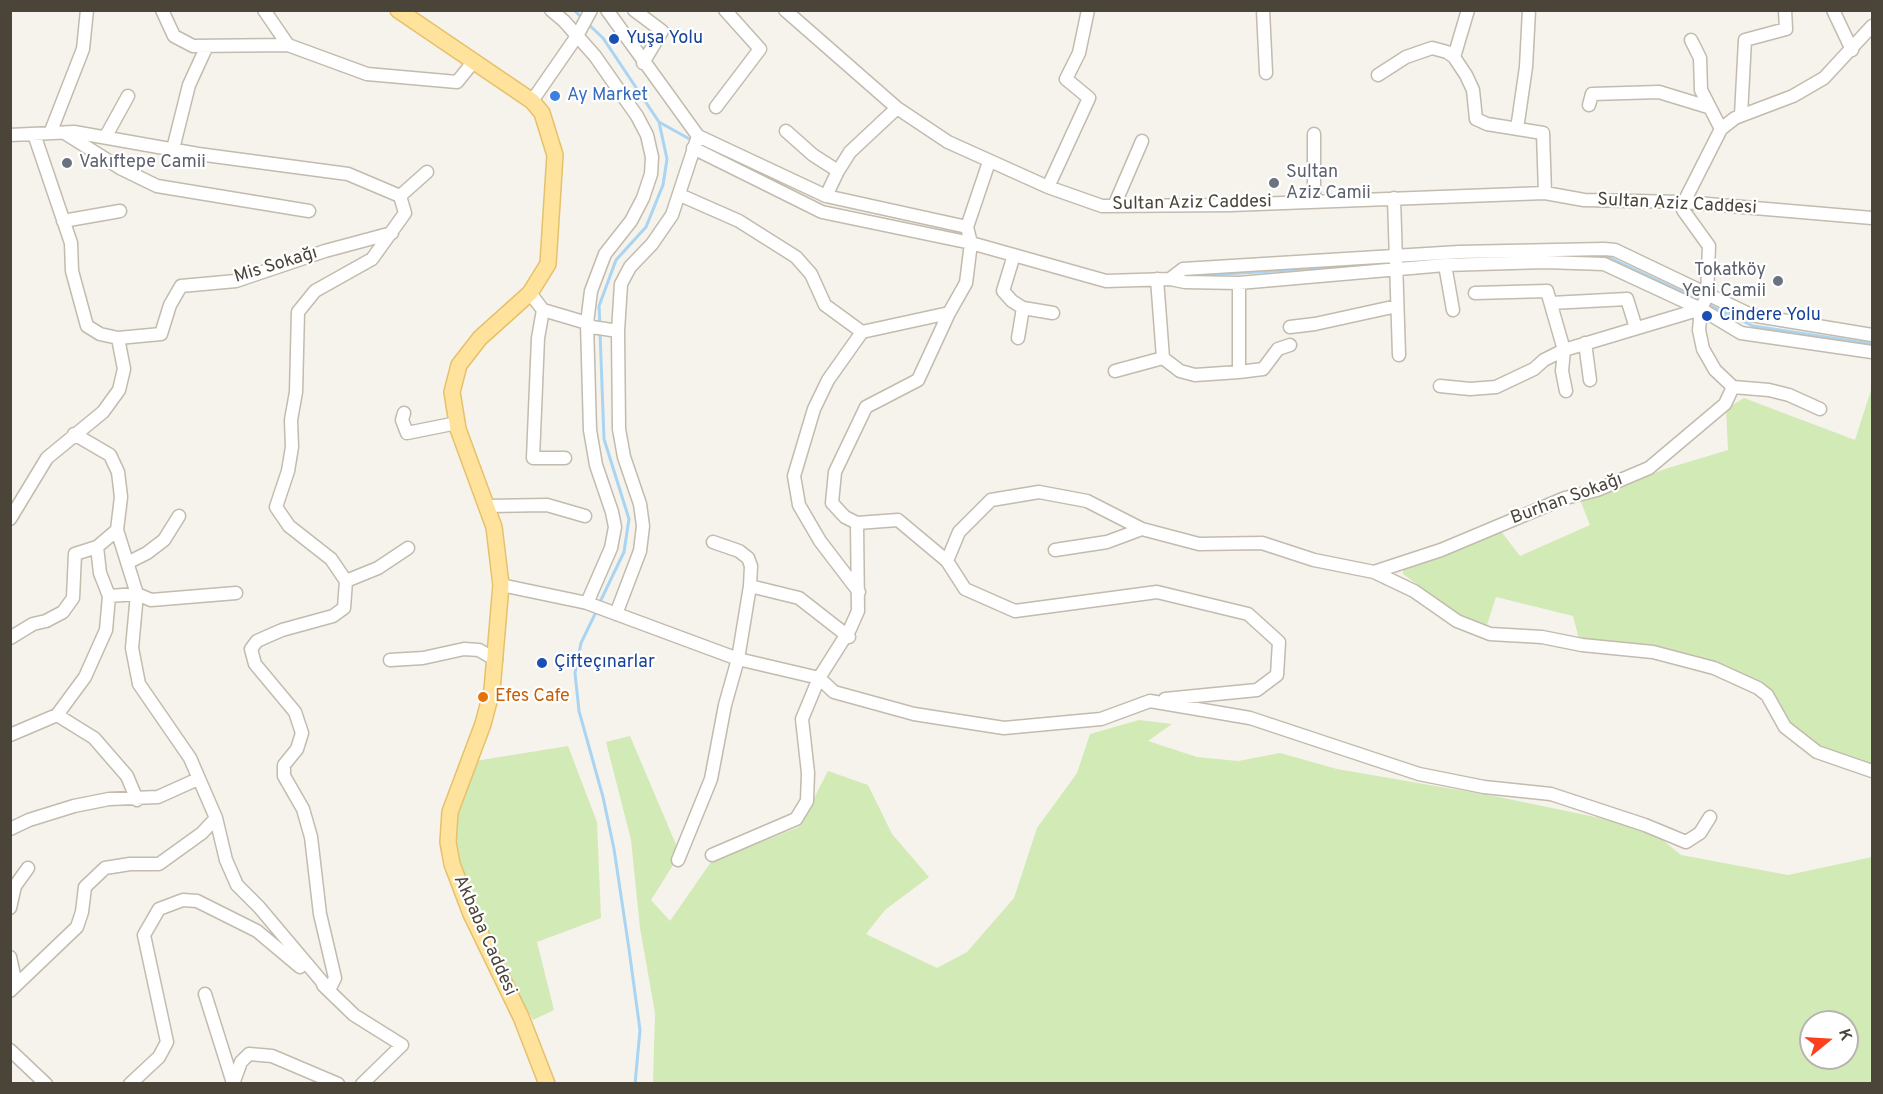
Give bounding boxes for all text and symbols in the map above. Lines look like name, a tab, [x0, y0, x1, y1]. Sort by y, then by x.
place label: Yuşa Yolu	[626, 28, 703, 50]
marker: Yuşa Yolu	[607, 32, 621, 46]
place label: Ay Market	[567, 85, 648, 107]
marker: Ay Market	[548, 89, 562, 103]
place label: Vakıftepe Camii	[79, 152, 206, 174]
marker: Vakıftepe Camii	[60, 156, 74, 170]
place label: Sultan Aziz Camii	[1286, 162, 1371, 204]
marker: Sultan Aziz Camii	[1267, 176, 1281, 190]
street label: Sultan Aziz Caddesi	[1597, 190, 1757, 220]
street label: Sultan Aziz Caddesi	[1112, 192, 1272, 216]
street label: Mis Sokağı	[232, 243, 320, 289]
place label: Tokatköy Yeni Camii	[1682, 260, 1766, 302]
marker: Tokatköy Yeni Camii	[1771, 274, 1785, 288]
place label: Cindere Yolu	[1719, 305, 1821, 327]
marker: Cindere Yolu	[1700, 309, 1714, 323]
street label: Burhan Sokağı	[1508, 470, 1626, 530]
place label: Çifteçınarlar	[554, 652, 655, 674]
marker: Çifteçınarlar	[535, 656, 549, 670]
place label: Efes Cafe	[495, 686, 570, 708]
marker: Efes Cafe	[476, 690, 490, 704]
street label: Akbaba Caddesi	[448, 872, 520, 1000]
north arrow	[1799, 1010, 1859, 1070]
text: K	[1833, 1027, 1855, 1044]

